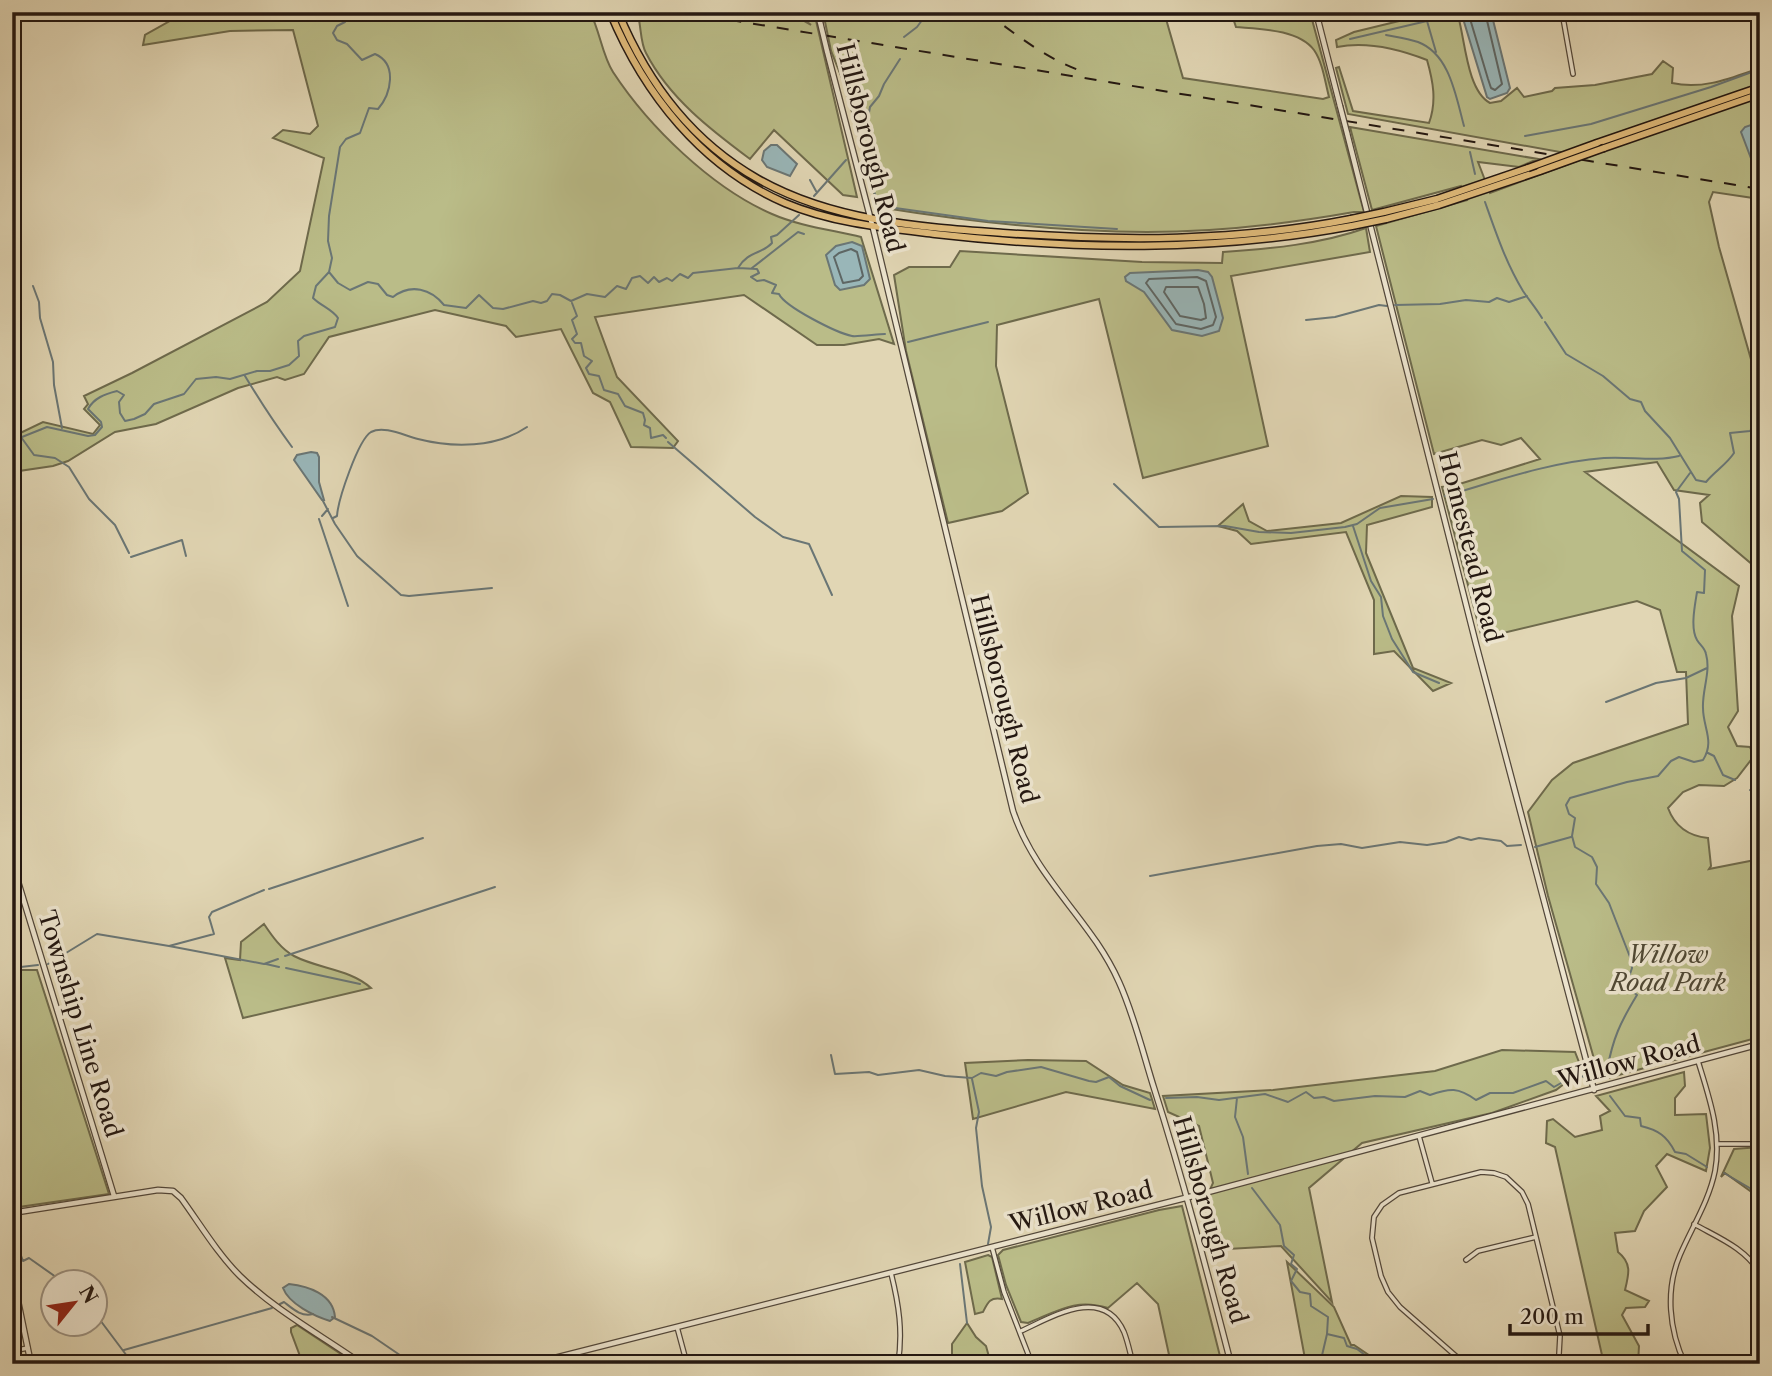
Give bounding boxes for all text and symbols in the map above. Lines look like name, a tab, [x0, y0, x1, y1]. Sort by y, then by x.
street label: Hillsborough Road	[830, 40, 911, 256]
street label: Homestead Road	[1433, 448, 1508, 646]
street label: Hillsborough Road	[964, 591, 1045, 807]
street label: Township Line Road	[32, 907, 129, 1141]
park label: Willow Road Park	[1608, 940, 1726, 997]
street label: Willow Road	[1553, 1028, 1704, 1095]
street label: Hillsborough Road	[1167, 1113, 1254, 1327]
street label: Willow Road	[1005, 1175, 1156, 1239]
north arrow	[38, 1268, 108, 1338]
text: N	[74, 1282, 102, 1308]
scale bar	[1510, 1292, 1648, 1336]
text: 200 m	[1520, 1304, 1584, 1329]

